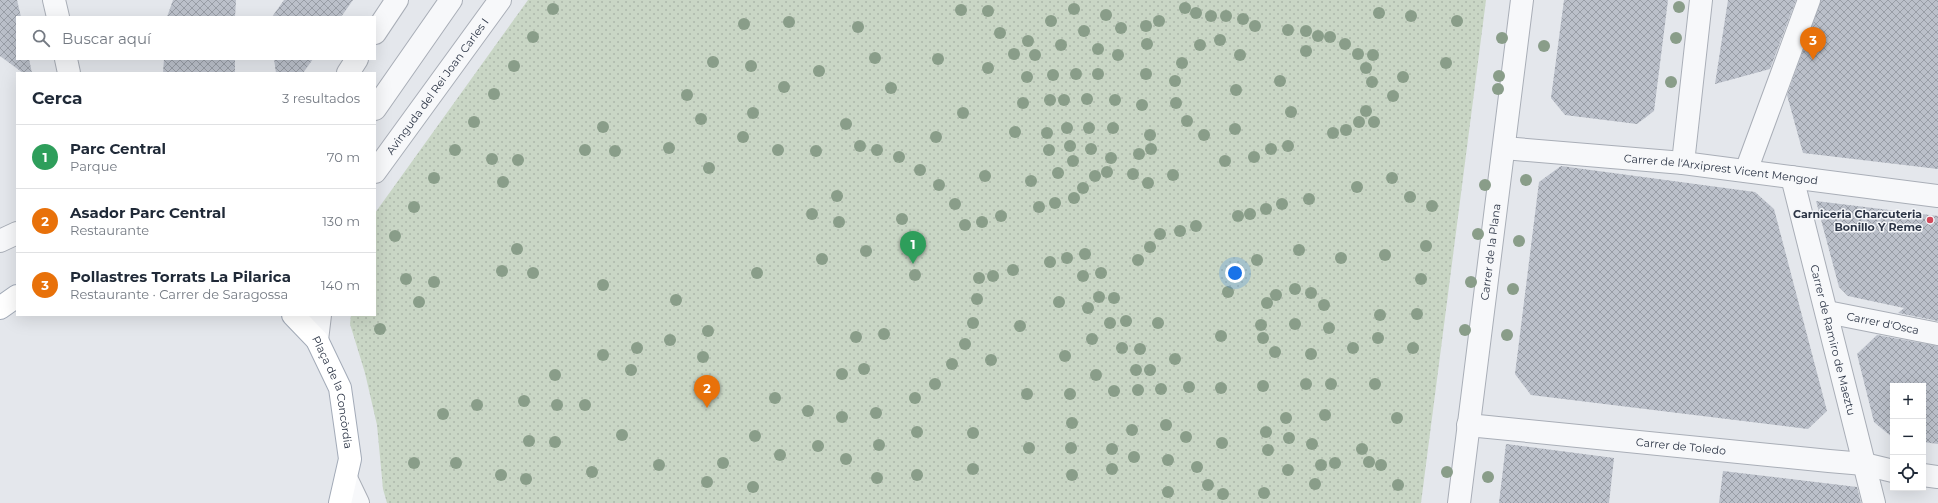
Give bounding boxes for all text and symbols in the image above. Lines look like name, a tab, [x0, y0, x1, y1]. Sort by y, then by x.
street label: Avinguda del Rei Joan Carles I	[383, 15, 492, 157]
search box	[16, 16, 376, 60]
icon: search	[30, 27, 52, 49]
pin: 3	[1800, 27, 1826, 60]
text: Buscar aquí	[62, 29, 151, 48]
text: Cerca	[32, 88, 82, 108]
text: 3 resultados	[282, 90, 360, 106]
text: Parc Central	[70, 139, 166, 158]
text: 1	[42, 149, 48, 165]
text: 70 m	[327, 149, 360, 165]
street label: Carrer de l'Arxiprest Vicent Mengod	[1623, 151, 1819, 187]
text: Parque	[70, 158, 117, 174]
text: Asador Parc Central	[70, 203, 226, 222]
street label: Carrer de la Plana	[1477, 203, 1503, 301]
place label: Carniceria Charcuteria Bonillo Y Reme	[1793, 207, 1922, 234]
text: 2	[41, 213, 49, 229]
text: 130 m	[322, 213, 360, 229]
marker: Carniceria Charcuteria Bonillo Y Reme	[1925, 215, 1935, 225]
text: Restaurante	[70, 222, 149, 238]
pin: 1	[900, 231, 926, 264]
your location	[1225, 263, 1245, 283]
street label: Carrer de Ramiro de Maeztu	[1807, 263, 1859, 417]
text: Pollastres Torrats La Pilarica	[70, 267, 291, 286]
text: 3	[41, 277, 49, 293]
text: 140 m	[321, 277, 360, 293]
text: Restaurante · Carrer de Saragossa	[70, 286, 288, 302]
street label: Carrer d'Osca	[1845, 309, 1920, 337]
street label: Plaça de la Concòrdia	[309, 333, 355, 450]
pin: 2	[694, 375, 720, 408]
map controls	[1890, 383, 1926, 491]
button: +	[1890, 383, 1926, 419]
button: −	[1890, 419, 1926, 455]
street label: Carrer de Toledo	[1635, 435, 1727, 458]
button: locate	[1890, 455, 1926, 491]

